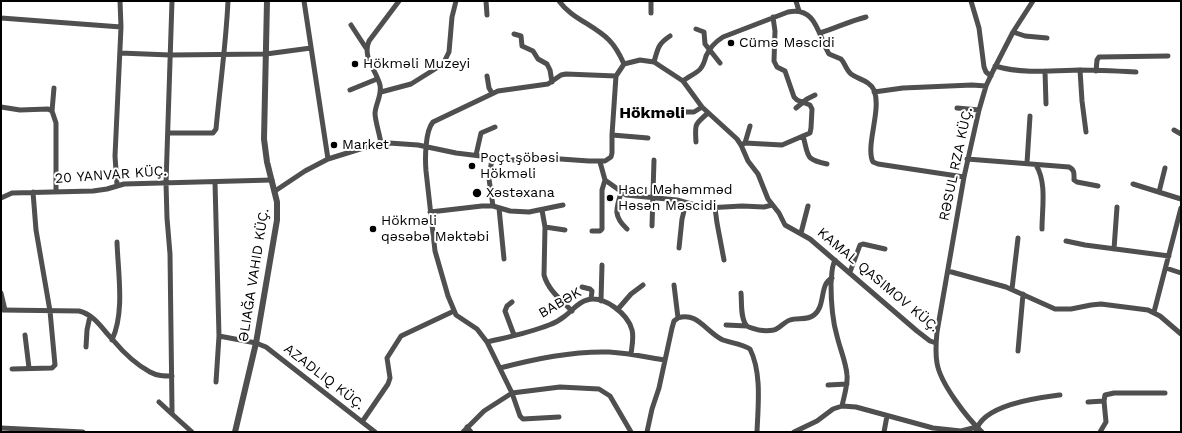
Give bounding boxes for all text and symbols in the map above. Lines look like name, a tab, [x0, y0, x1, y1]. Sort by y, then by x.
place label: Cümə Məscidi	[739, 35, 835, 51]
marker: Cümə Məscidi	[726, 38, 736, 48]
place label: Hökməli Muzeyi	[363, 56, 470, 72]
marker: Hökməli Muzeyi	[350, 59, 360, 69]
district label: Hökməli	[619, 103, 685, 123]
street label: RƏSUL RZA KÜÇ.	[936, 106, 976, 222]
place label: Market	[342, 137, 389, 153]
marker: Market	[329, 140, 339, 150]
place label: Poçt şöbəsi Hökməli	[480, 150, 559, 182]
marker: Poçt şöbəsi Hökməli	[467, 161, 477, 171]
street label: 20 YANVAR KÜÇ.	[54, 163, 168, 187]
place label: Hacı Məhəmməd Həsən Məscidi	[618, 182, 733, 214]
place label: Xəstəxana	[486, 185, 555, 201]
marker: Xəstəxana	[471, 187, 483, 199]
marker: Hacı Məhəmməd Həsən Məscidi	[605, 193, 615, 203]
street label: ƏLIAĞA VAHID KÜÇ.	[235, 207, 273, 343]
place label: Hökməli qəsəbə Məktəbi	[381, 213, 489, 246]
marker: Hökməli qəsəbə Məktəbi	[368, 224, 378, 234]
street label: KAMAL QASIMOV KÜÇ.	[814, 224, 942, 336]
street label: BABƏK	[536, 284, 584, 322]
street label: AZADLIQ KÜÇ.	[280, 340, 368, 414]

